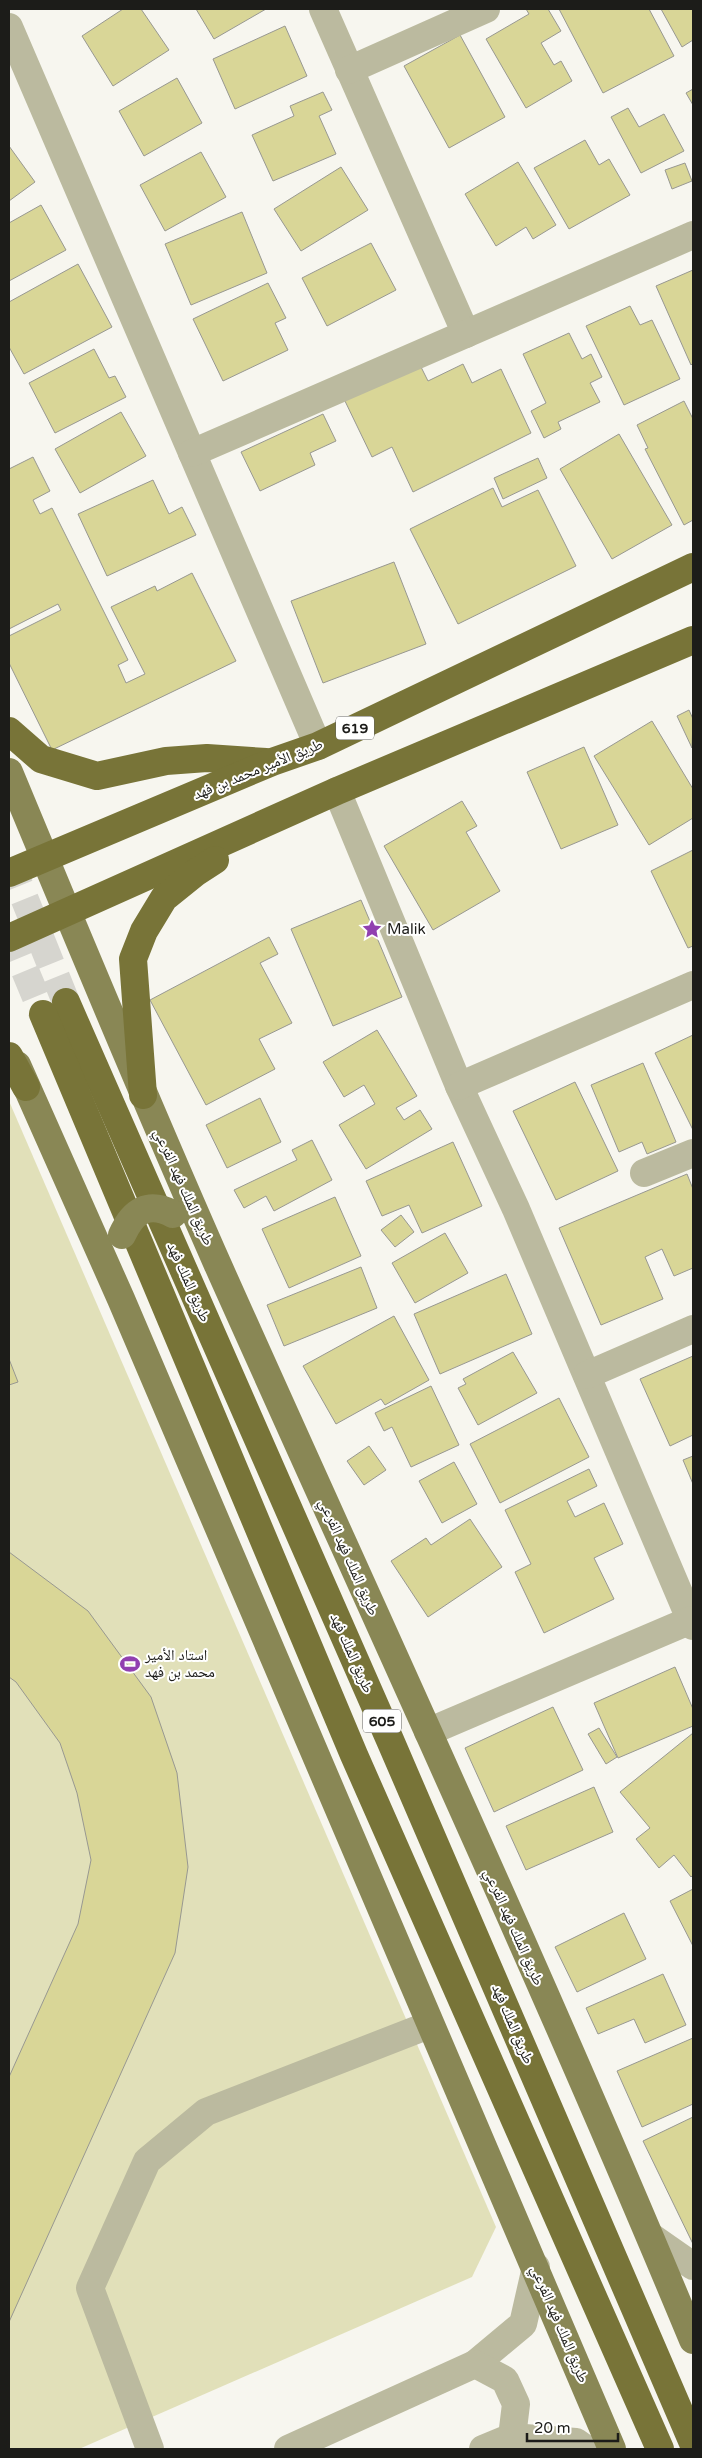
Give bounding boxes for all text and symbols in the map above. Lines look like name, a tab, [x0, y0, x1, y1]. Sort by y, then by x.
road number: 619	[336, 716, 374, 740]
street label: طريق الأمير محمد بن فهد	[191, 735, 326, 804]
place icon: Malik	[361, 918, 383, 940]
place label: Malik	[387, 920, 426, 938]
street label: طريق الملك فهد الفرعي	[148, 1126, 218, 1249]
street label: طريق الملك فهد	[163, 1239, 215, 1325]
street label: طريق الملك فهد الفرعي	[313, 1496, 383, 1619]
street label: طريق الملك فهد	[326, 1610, 378, 1696]
place label: استاد الأمير محمد بن فهد	[144, 1646, 215, 1682]
sports icon: استاد الأمير محمد بن فهد	[119, 1653, 141, 1675]
road number: 605	[363, 1710, 401, 1732]
street label: طريق الملك فهد الفرعي	[478, 1866, 548, 1989]
street label: طريق الملك فهد	[487, 1981, 538, 2067]
street label: طريق الملك فهد الفرعي	[525, 2263, 593, 2387]
scale bar	[527, 2410, 618, 2442]
text: 20 m	[534, 2419, 571, 2437]

